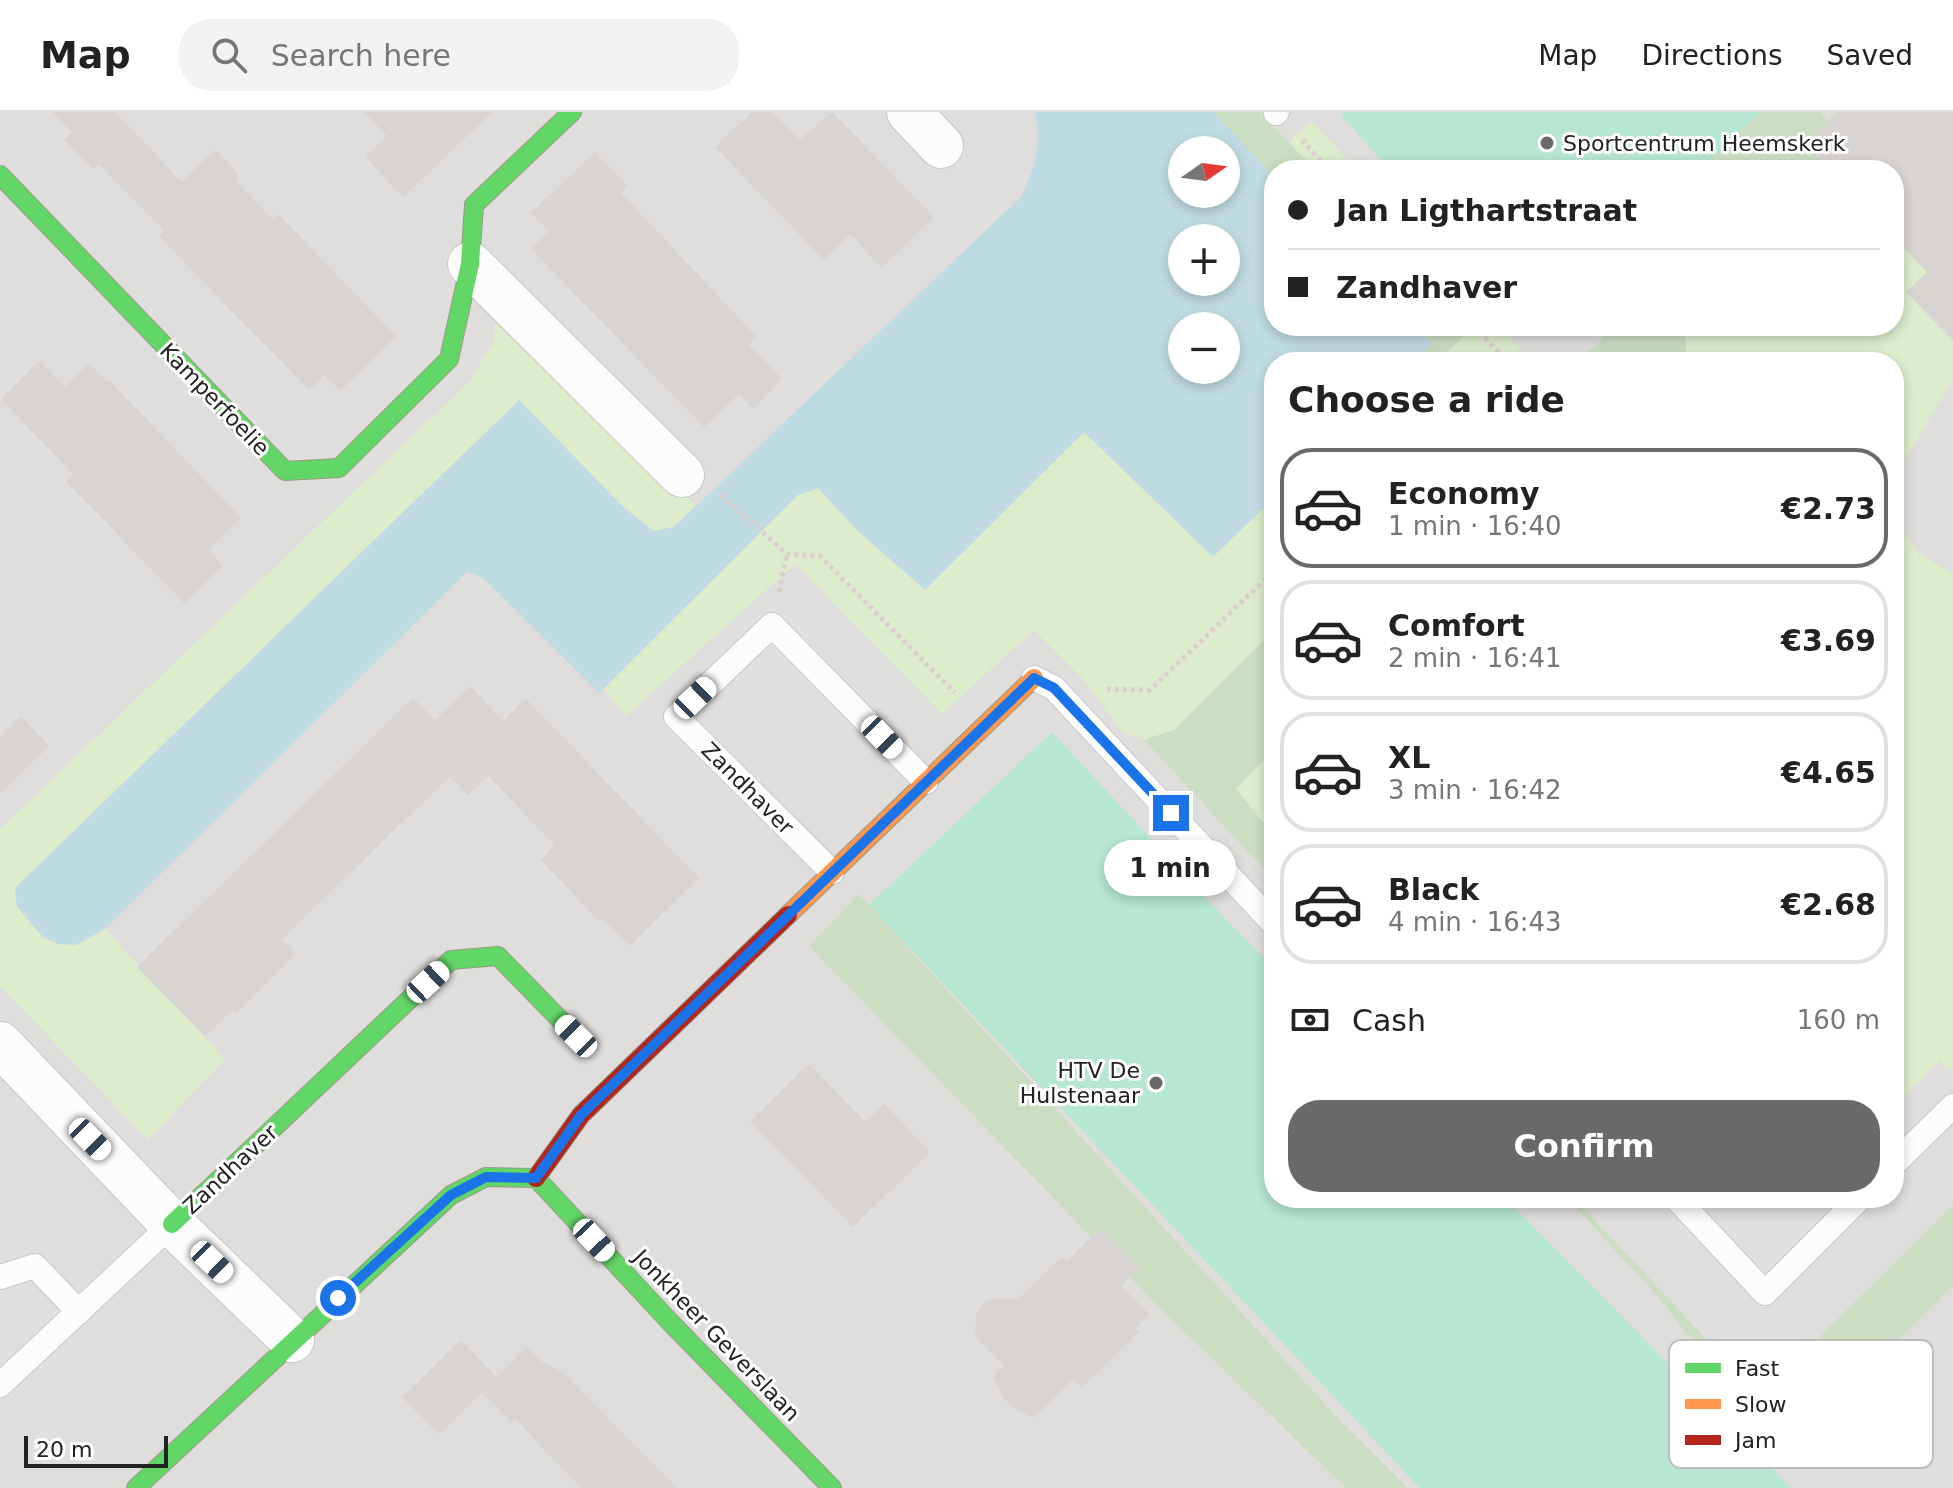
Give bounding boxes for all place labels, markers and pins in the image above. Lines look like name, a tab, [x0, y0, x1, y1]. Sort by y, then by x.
place label: Sportcentrum Heemskerk	[1563, 131, 1846, 156]
marker: Sportcentrum Heemskerk	[1538, 134, 1556, 152]
place label: HTV De Hulstenaar	[1020, 1058, 1141, 1108]
marker: HTV De Hulstenaar	[1147, 1074, 1165, 1092]

